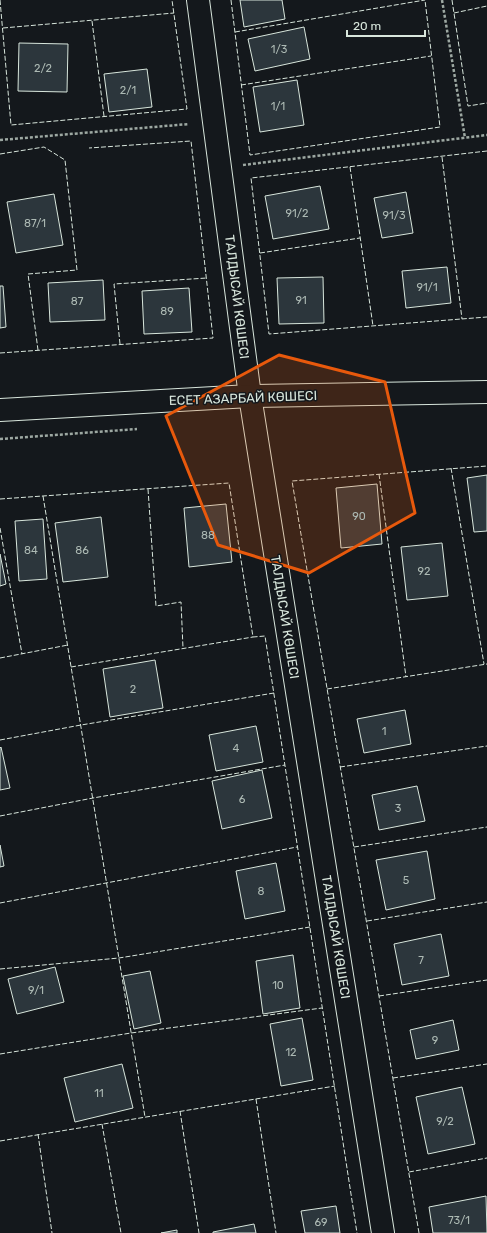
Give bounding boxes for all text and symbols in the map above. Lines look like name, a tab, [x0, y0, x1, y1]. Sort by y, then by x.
scale bar	[347, 12, 425, 38]
text: 20 m	[353, 19, 381, 33]
house number: 1/3	[271, 43, 288, 56]
house number: 2/2	[34, 62, 52, 75]
house number: 2/1	[120, 84, 136, 97]
house number: 1/1	[271, 100, 285, 113]
house number: 91/2	[286, 207, 308, 220]
house number: 91/3	[382, 209, 406, 222]
house number: 87/1	[24, 217, 46, 230]
street label: ТАЛДЫСАЙ КӨШЕСІ	[222, 234, 252, 360]
house number: 91/1	[416, 281, 438, 294]
house number: 91	[295, 294, 307, 307]
house number: 87	[71, 295, 84, 308]
house number: 89	[160, 305, 174, 318]
street label: ЕСЕТ АЗАРБАЙ КӨШЕСІ	[169, 388, 317, 408]
house number: 90	[352, 510, 366, 523]
house number: 88	[201, 529, 215, 542]
house number: 84	[24, 544, 38, 557]
house number: 86	[75, 544, 89, 557]
street label: ТАЛДЫСАЙ КӨШЕСІ	[268, 554, 302, 680]
house number: 92	[418, 565, 430, 578]
house number: 2	[130, 683, 136, 696]
house number: 1	[382, 725, 386, 738]
house number: 4	[233, 742, 240, 755]
house number: 6	[239, 793, 246, 806]
house number: 3	[395, 802, 402, 815]
street label: ТАЛДЫСАЙ КӨШЕСІ	[319, 874, 353, 1000]
house number: 5	[403, 874, 410, 887]
house number: 8	[258, 885, 265, 898]
house number: 7	[418, 954, 424, 967]
house number: 10	[272, 979, 284, 992]
house number: 9/1	[28, 984, 44, 997]
house number: 9	[432, 1034, 438, 1047]
house number: 12	[285, 1046, 297, 1059]
house number: 11	[94, 1087, 104, 1100]
house number: 9/2	[436, 1115, 454, 1128]
house number: 73/1	[448, 1214, 470, 1227]
house number: 69	[314, 1216, 328, 1229]

